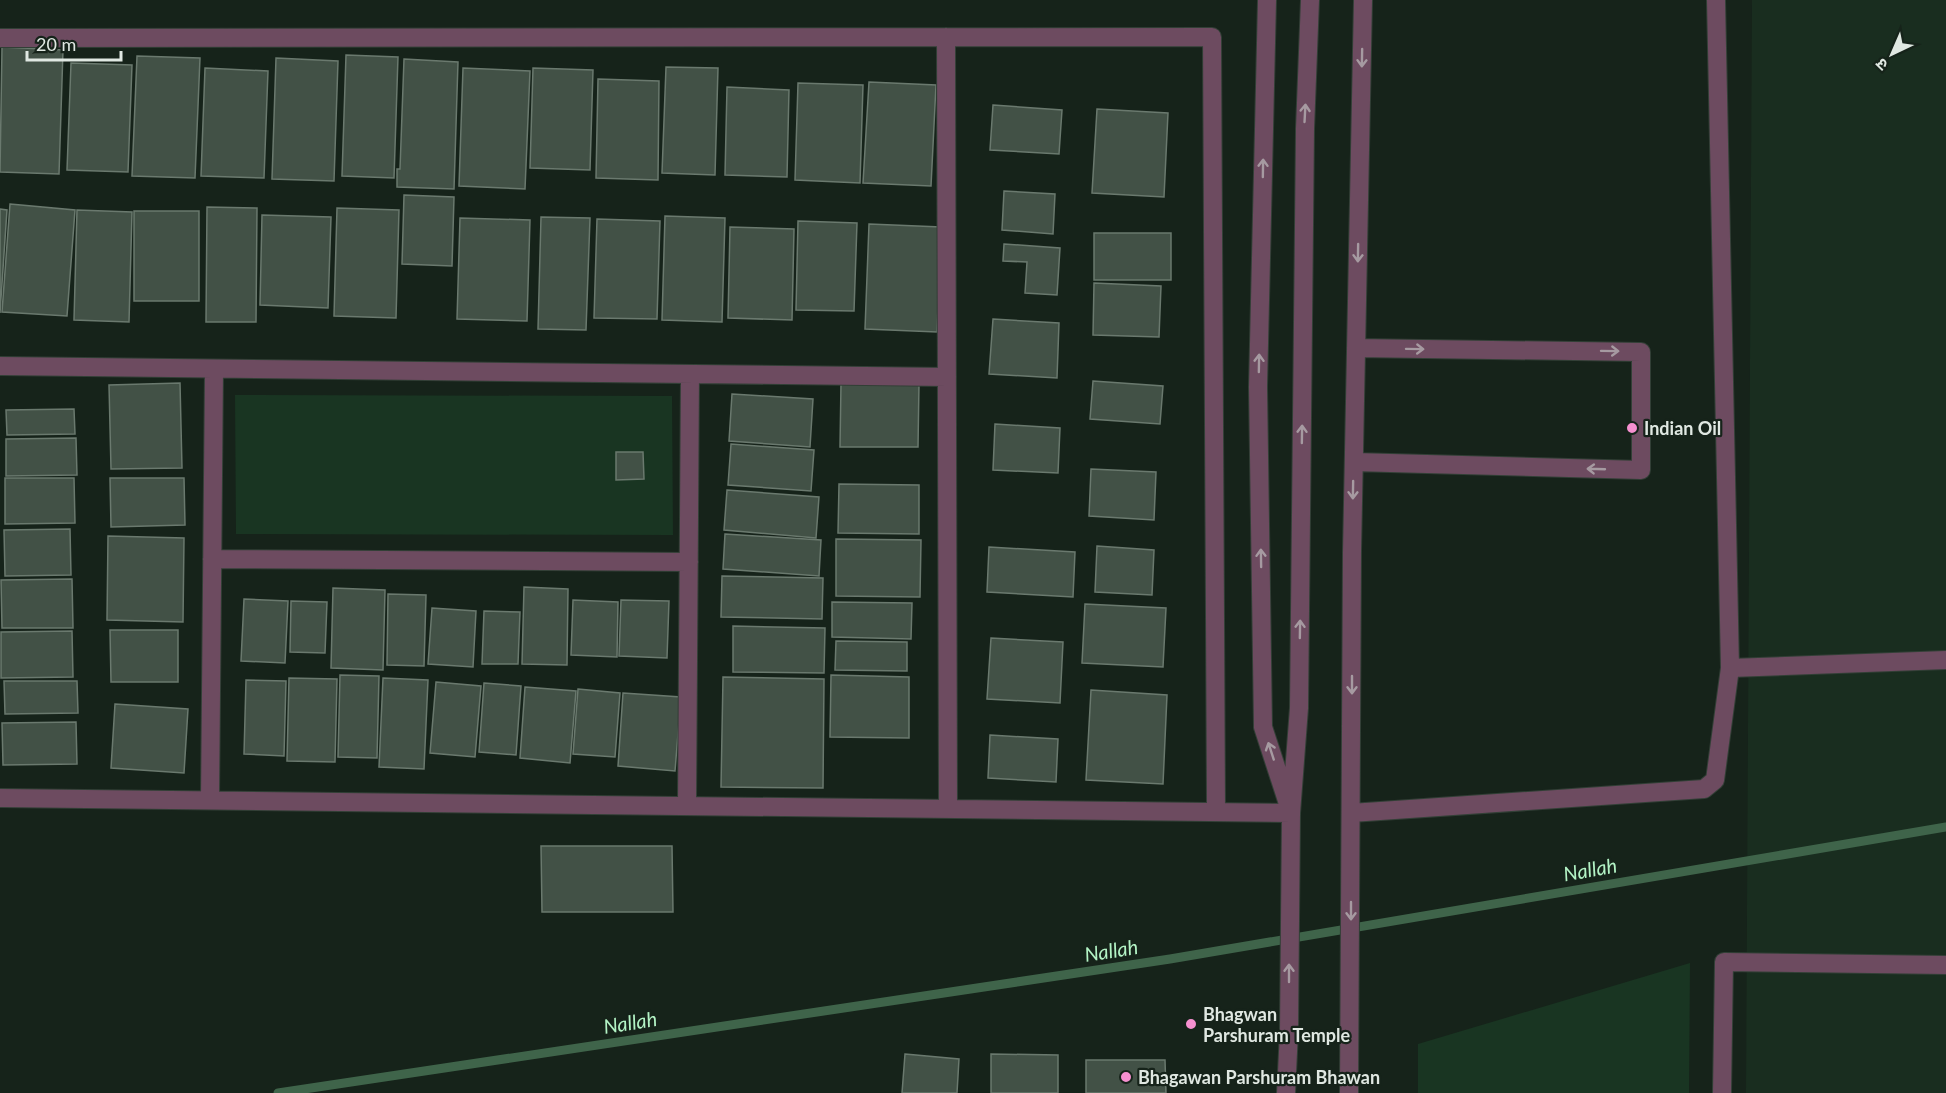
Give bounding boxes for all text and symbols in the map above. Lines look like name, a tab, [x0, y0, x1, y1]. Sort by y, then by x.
scale bar	[27, 24, 122, 62]
north arrow	[1862, 24, 1922, 84]
text: 20 m	[36, 33, 76, 55]
one-way arrow	[1356, 48, 1367, 68]
text: उ	[1871, 55, 1891, 75]
one-way arrow	[1300, 103, 1311, 123]
one-way arrow	[1257, 158, 1269, 178]
one-way arrow	[1352, 243, 1364, 263]
one-way arrow	[1404, 343, 1424, 355]
one-way arrow	[1599, 346, 1619, 357]
one-way arrow	[1253, 353, 1264, 373]
place label: Indian Oil	[1644, 417, 1721, 439]
marker: Indian Oil	[1625, 421, 1639, 435]
one-way arrow	[1296, 424, 1308, 444]
one-way arrow	[1587, 463, 1606, 474]
one-way arrow	[1348, 480, 1359, 500]
one-way arrow	[1255, 548, 1267, 568]
one-way arrow	[1294, 619, 1306, 639]
one-way arrow	[1346, 675, 1357, 695]
one-way arrow	[1265, 742, 1276, 761]
water label: Nallah	[1561, 853, 1619, 885]
one-way arrow	[1345, 901, 1356, 921]
water label: Nallah	[1082, 934, 1140, 966]
one-way arrow	[1283, 963, 1295, 983]
place label: Bhagwan Parshuram Temple	[1203, 1003, 1351, 1046]
water label: Nallah	[601, 1006, 659, 1038]
marker: Bhagwan Parshuram Temple	[1184, 1017, 1198, 1031]
place label: Bhagawan Parshuram Bhawan	[1138, 1066, 1380, 1088]
marker: Bhagawan Parshuram Bhawan	[1119, 1070, 1133, 1084]

